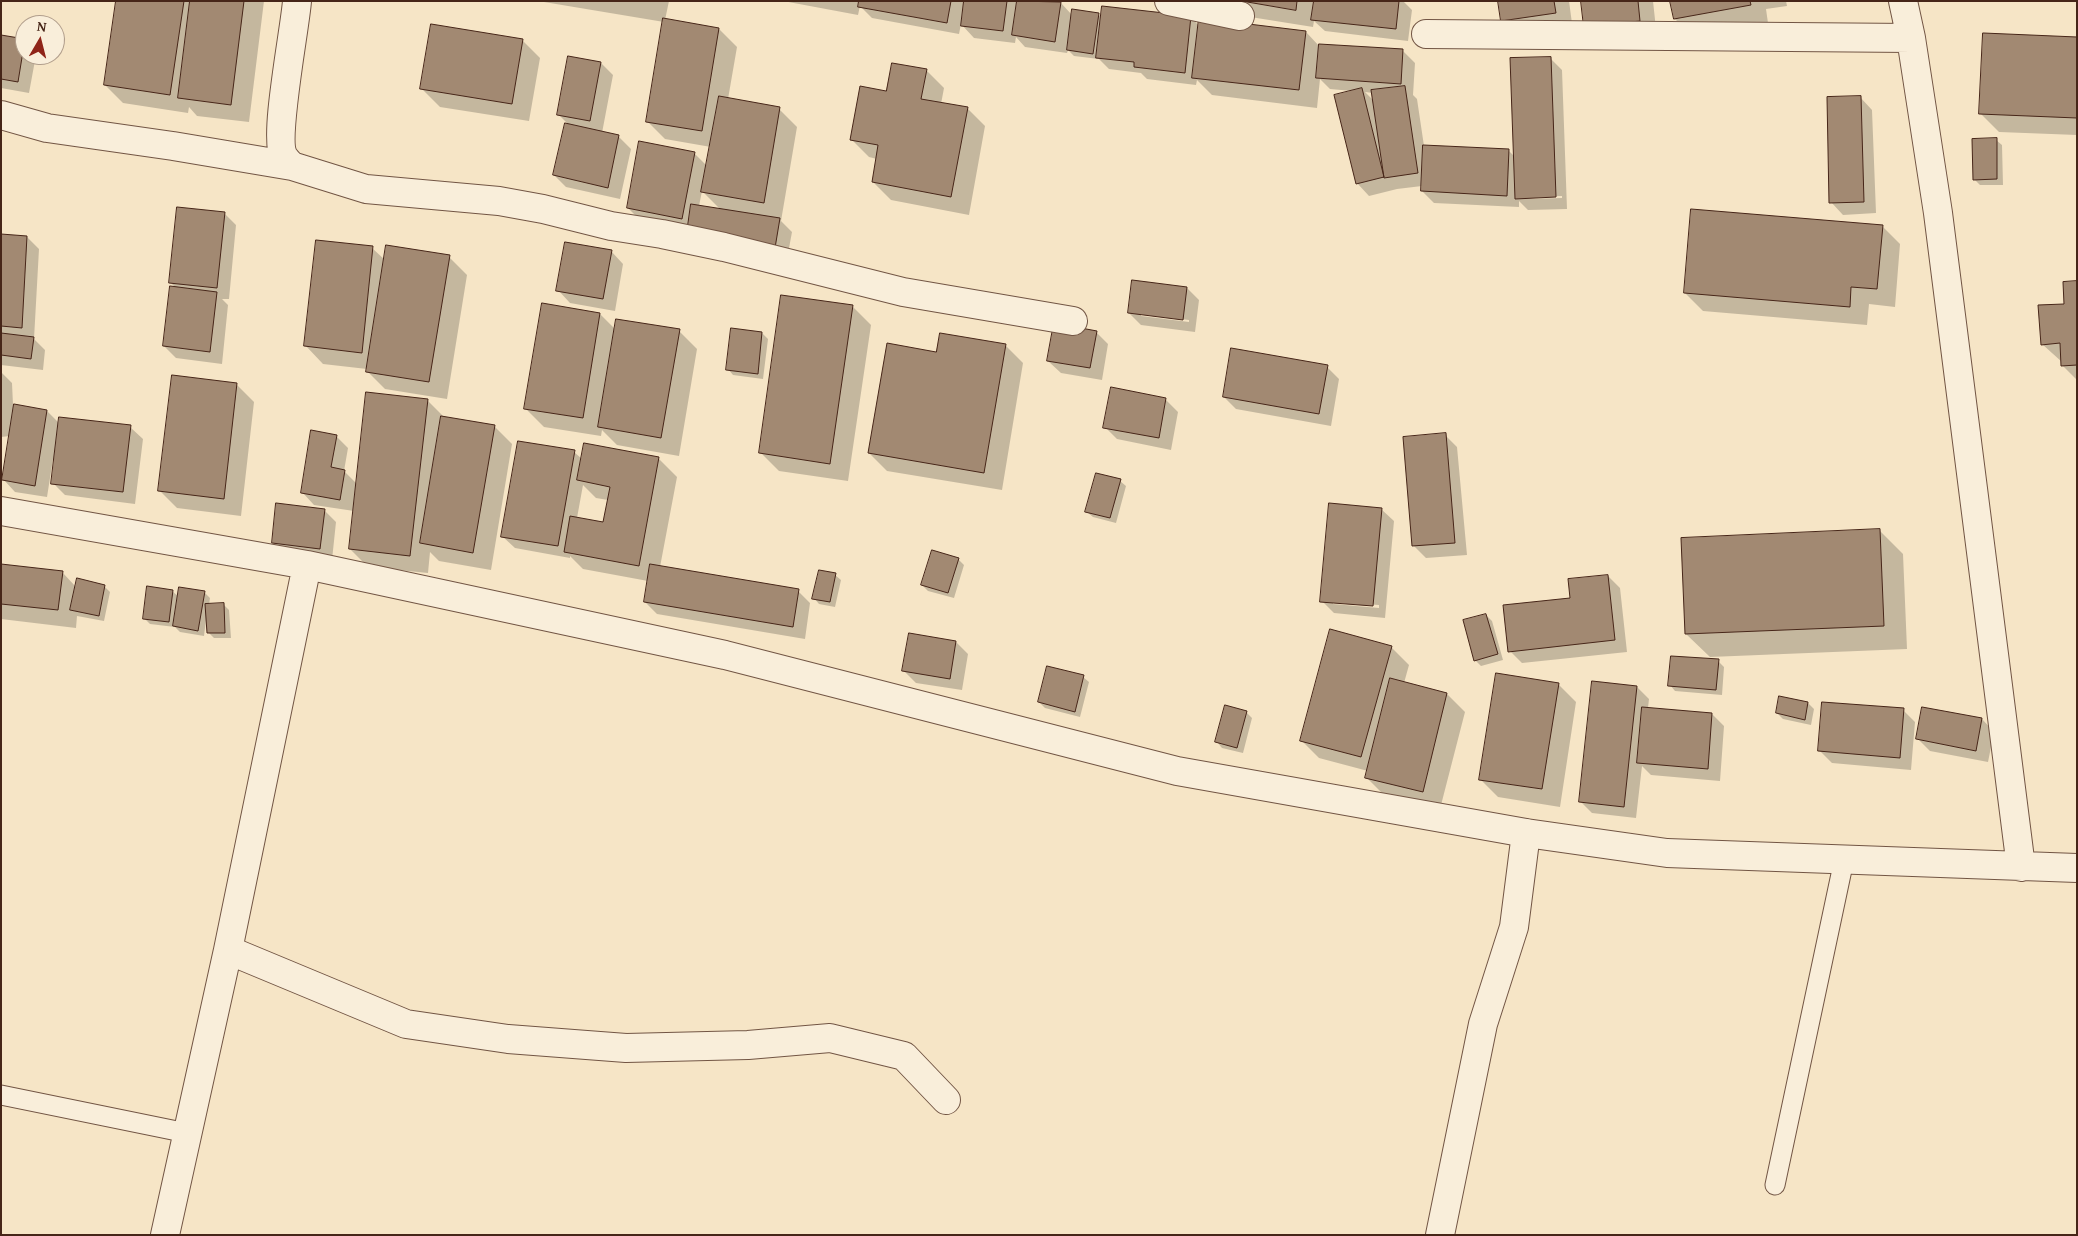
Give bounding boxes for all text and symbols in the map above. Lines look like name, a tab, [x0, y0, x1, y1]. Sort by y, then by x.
north arrow	[15, 15, 65, 65]
text: N	[36, 16, 48, 37]

